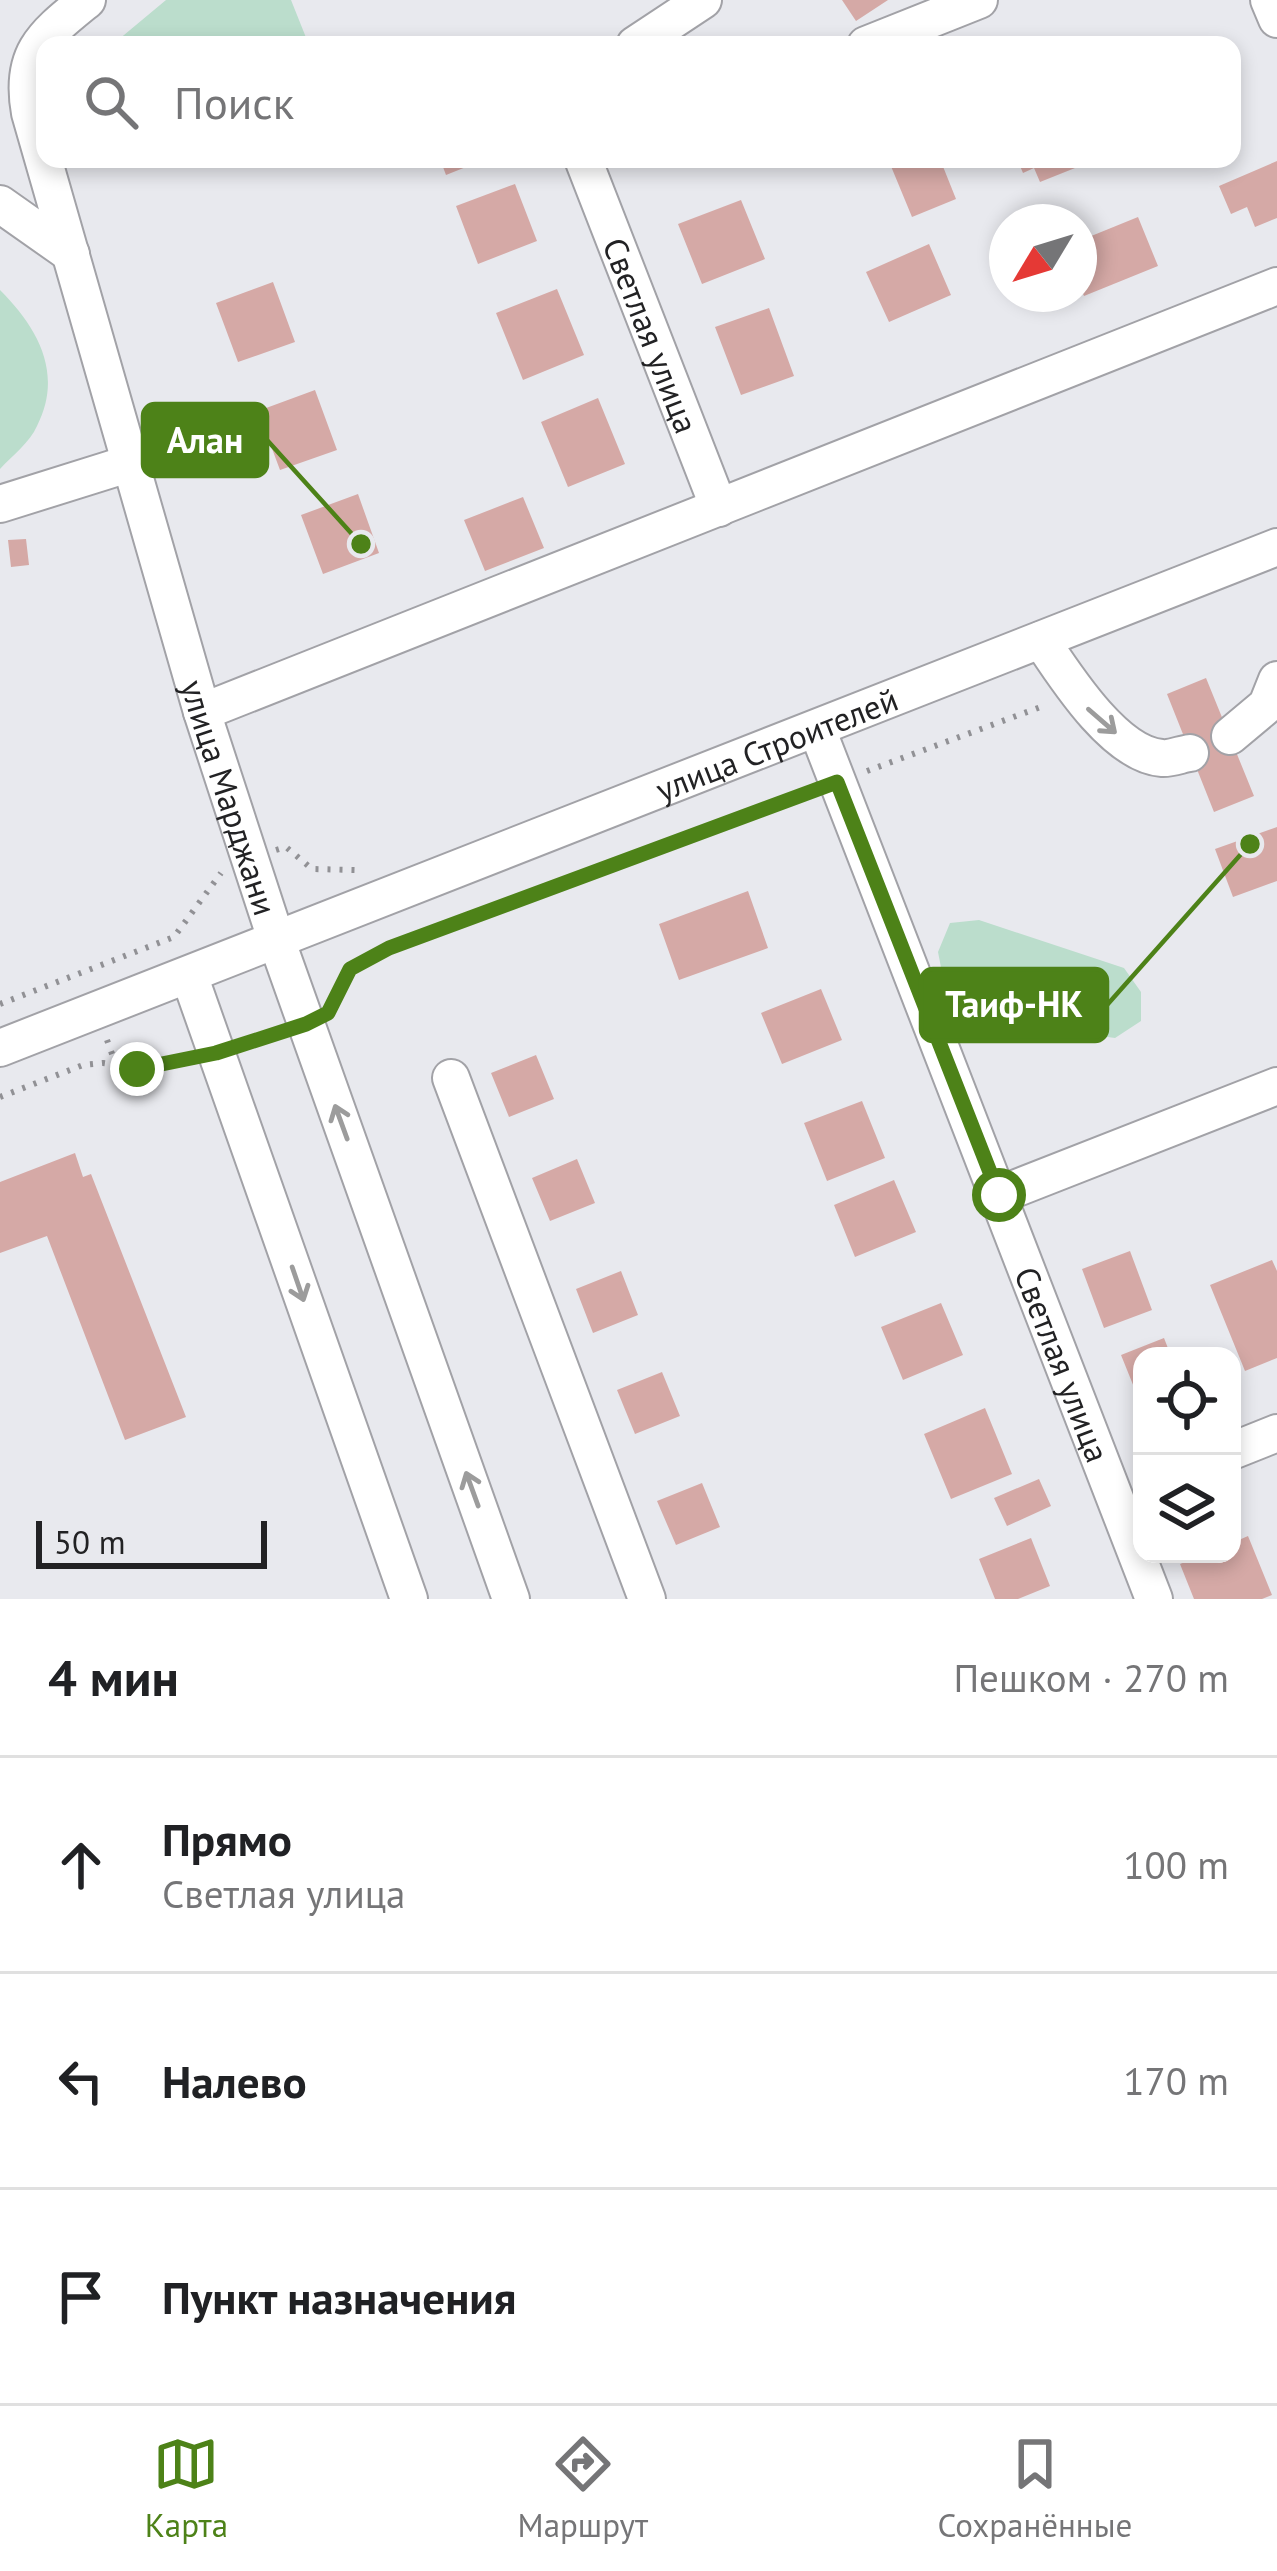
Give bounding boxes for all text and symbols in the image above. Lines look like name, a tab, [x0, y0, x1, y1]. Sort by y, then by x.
search box	[36, 36, 1241, 168]
icon: search	[78, 69, 144, 135]
text: Поиск	[174, 73, 294, 131]
north arrow	[989, 204, 1097, 312]
street label: Светлая улица	[594, 231, 709, 439]
callout: Алан	[143, 404, 267, 476]
text: Алан	[167, 416, 243, 463]
street label: улица Марджани	[172, 675, 288, 920]
street label: улица Строителей	[649, 677, 904, 810]
one-way arrow	[1086, 706, 1116, 734]
callout: Таиф-НК	[921, 969, 1107, 1041]
text: Таиф-НК	[945, 980, 1083, 1027]
route end	[110, 1042, 164, 1096]
one-way arrow	[328, 1104, 350, 1141]
route start	[972, 1168, 1026, 1222]
street label: Светлая улица	[1006, 1260, 1120, 1468]
one-way arrow	[289, 1264, 310, 1301]
map controls	[1133, 1347, 1241, 1563]
button: locate	[1133, 1347, 1241, 1455]
button: layers	[1133, 1455, 1241, 1563]
one-way arrow	[460, 1471, 481, 1508]
scale bar	[36, 1515, 267, 1568]
text: 50 m	[54, 1520, 126, 1563]
text: 4 мин	[48, 1644, 179, 1710]
text: Пешком · 270 m	[953, 1652, 1229, 1703]
text: Прямо	[162, 1810, 292, 1868]
icon: ahead	[48, 1832, 114, 1898]
text: 100 m	[1123, 1839, 1229, 1890]
text: Светлая улица	[162, 1868, 405, 1919]
icon: left	[48, 2048, 114, 2114]
text: Налево	[162, 2052, 307, 2110]
text: 170 m	[1123, 2055, 1229, 2106]
icon: arrive	[48, 2264, 114, 2330]
text: Пункт назначения	[162, 2268, 516, 2326]
tab: Карта	[145, 2431, 228, 2546]
tab: Маршрут	[518, 2431, 648, 2546]
tab: Сохранённые	[938, 2431, 1132, 2546]

